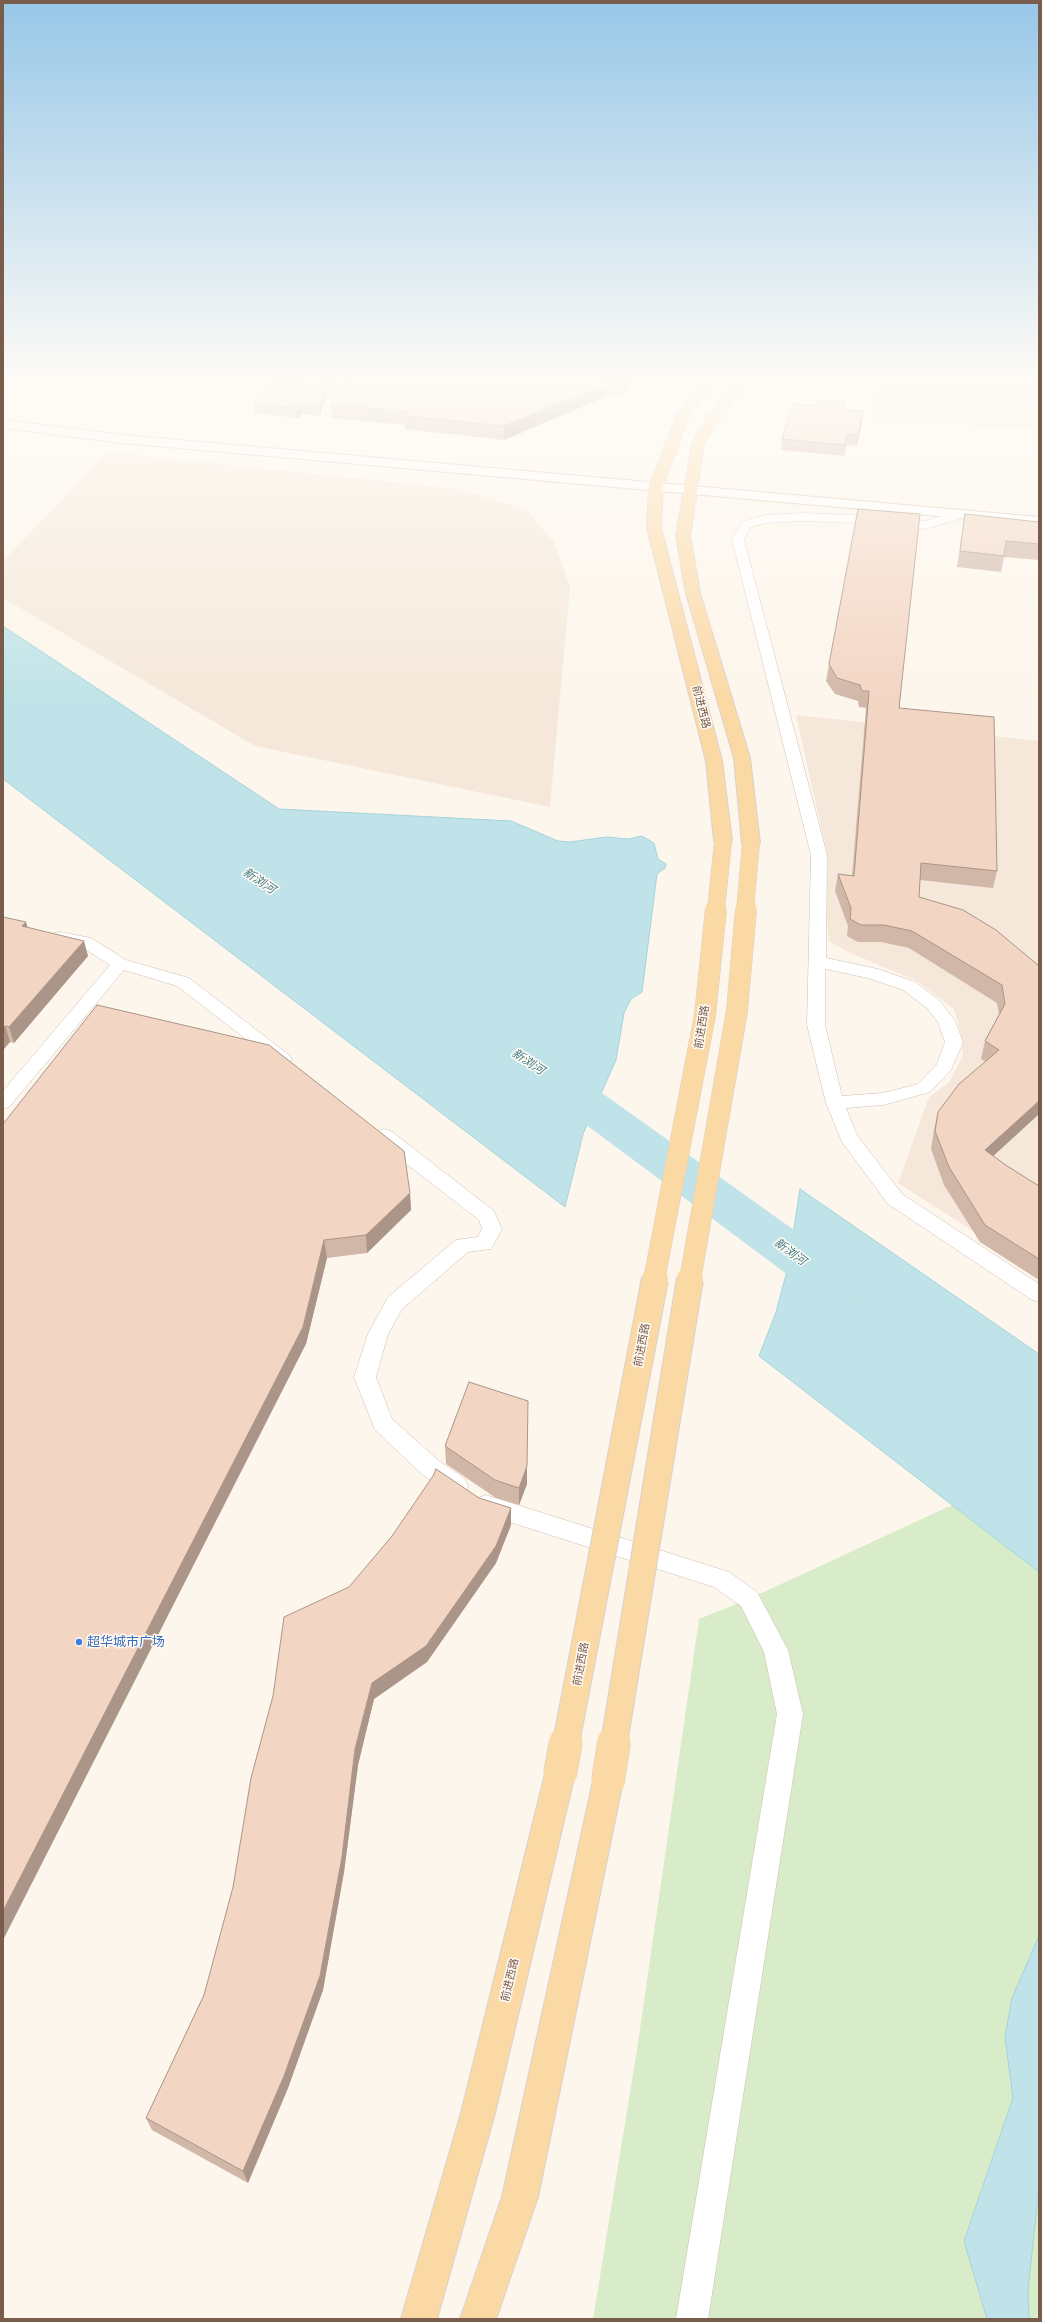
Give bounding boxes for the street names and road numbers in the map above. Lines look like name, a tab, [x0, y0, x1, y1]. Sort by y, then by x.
street label: 前进西路	[689, 684, 713, 730]
street label: 前进西路	[692, 1004, 712, 1050]
street label: 前进西路	[631, 1322, 653, 1368]
street label: 前进西路	[570, 1641, 592, 1687]
street label: 前进西路	[498, 1957, 522, 2003]

